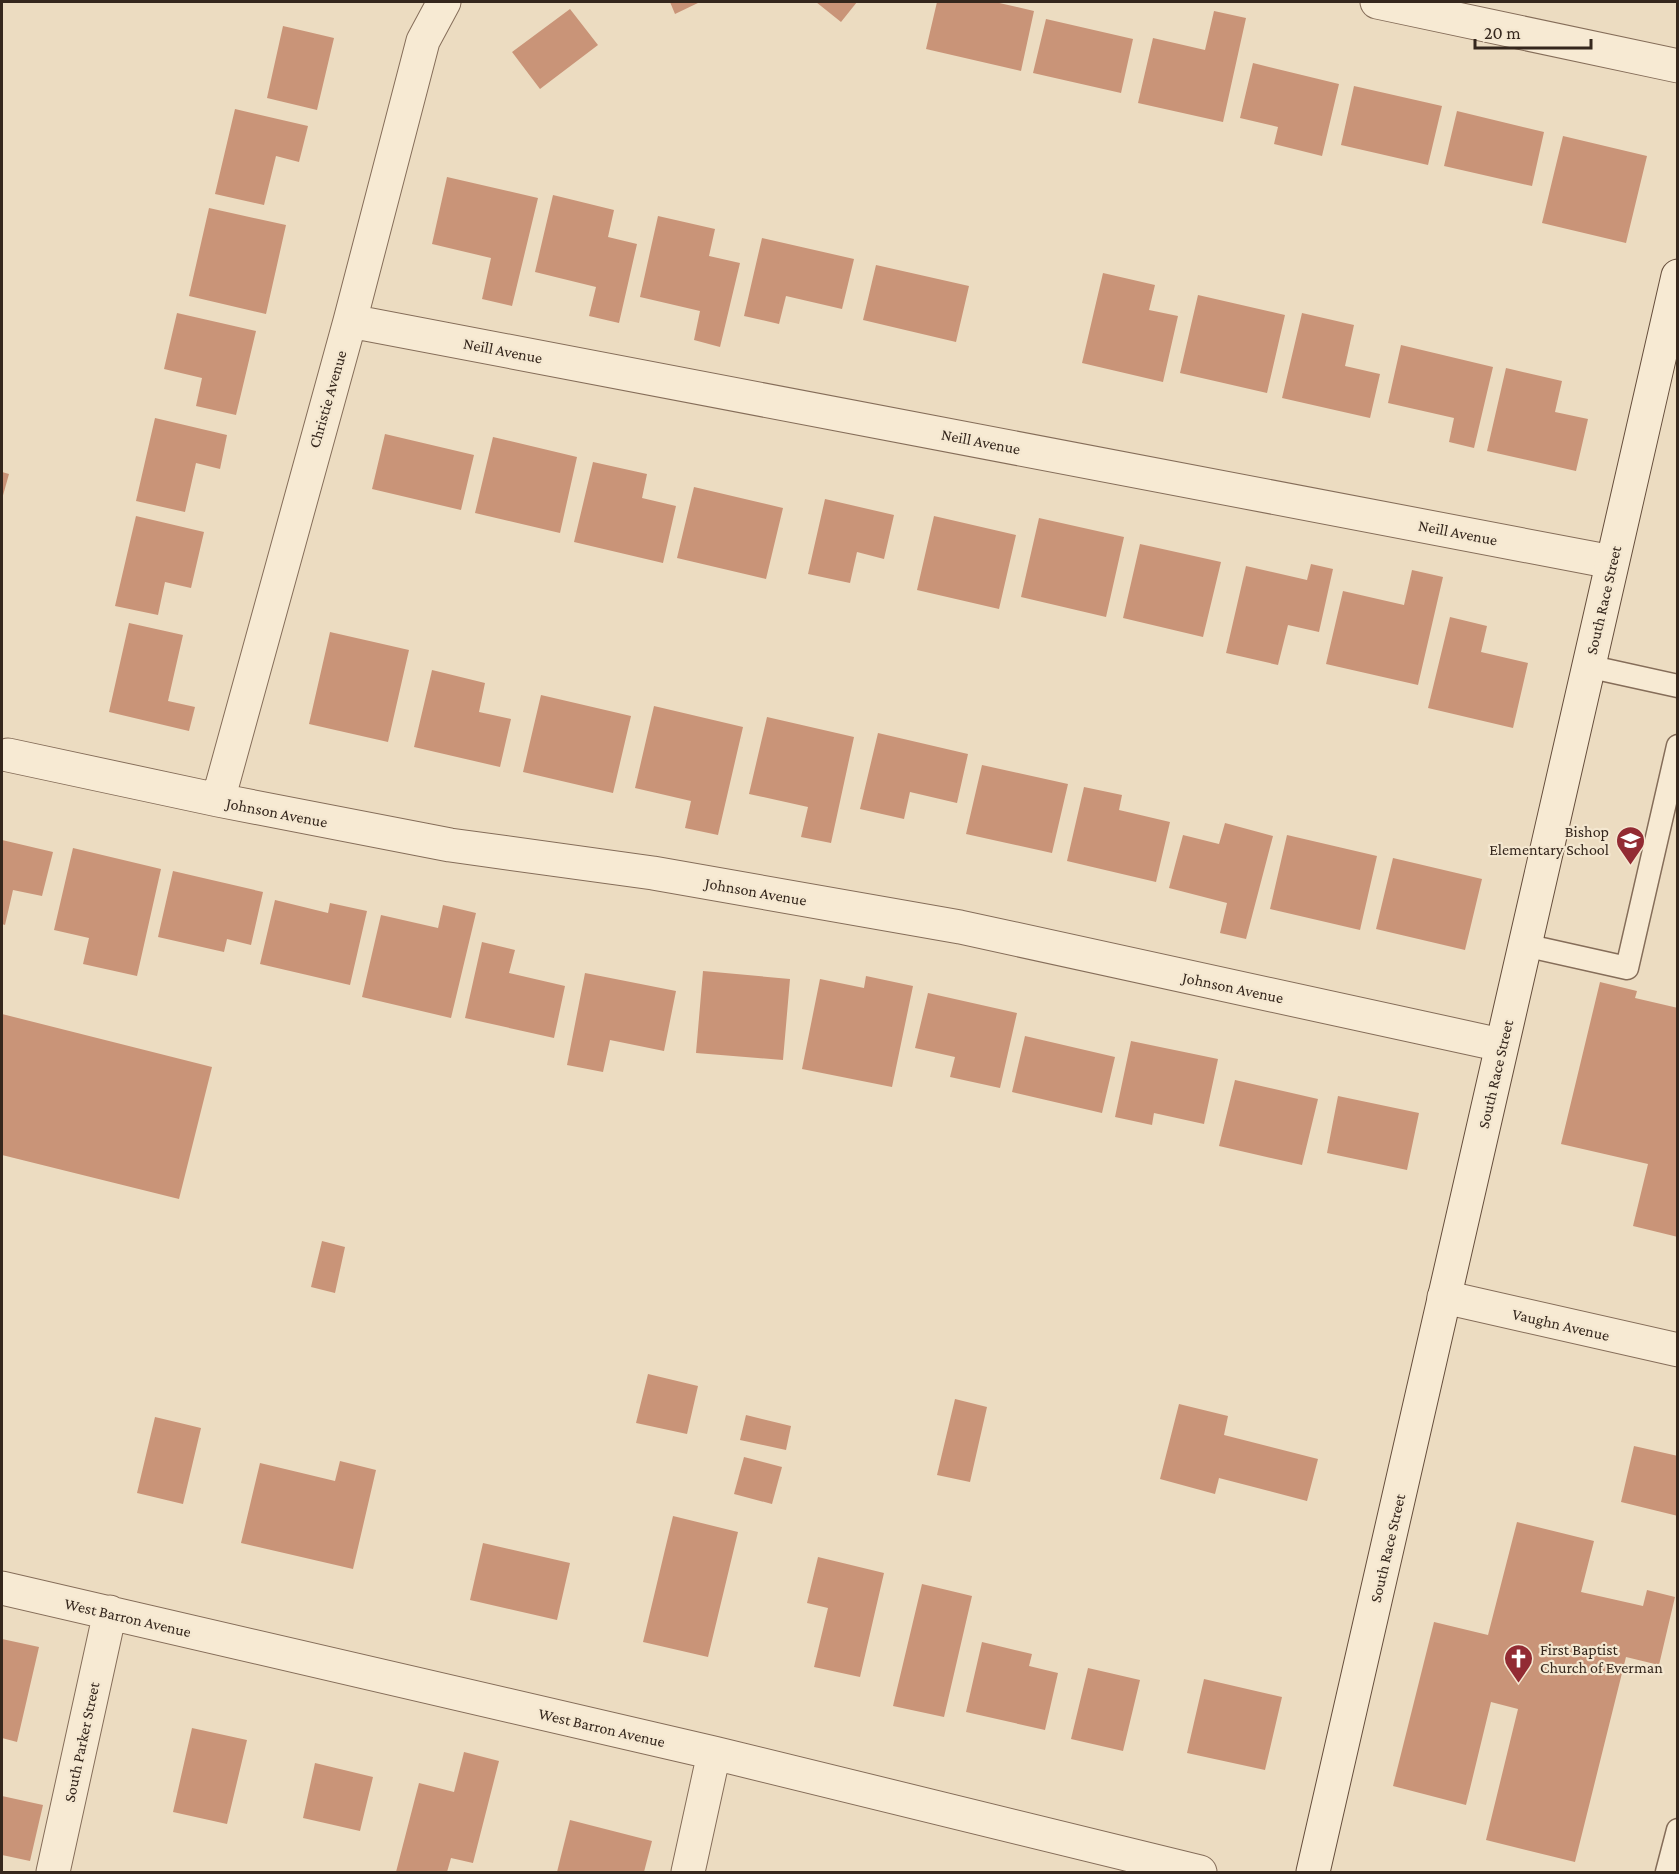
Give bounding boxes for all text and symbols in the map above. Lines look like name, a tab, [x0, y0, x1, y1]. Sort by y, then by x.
scale bar	[1475, 12, 1590, 50]
text: 20 m	[1484, 23, 1521, 43]
street label: Neill Avenue	[462, 334, 544, 366]
street label: Christie Avenue	[305, 348, 350, 450]
street label: Neill Avenue	[940, 425, 1022, 457]
street label: Neill Avenue	[1417, 516, 1499, 548]
street label: South Race Street	[1583, 543, 1624, 656]
street label: Johnson Avenue	[223, 794, 329, 832]
place label: Bishop Elementary School	[1489, 823, 1609, 859]
school or university icon: Bishop Elementary School	[1614, 824, 1646, 866]
street label: Johnson Avenue	[702, 874, 808, 910]
street label: Johnson Avenue	[1179, 968, 1285, 1007]
street label: South Race Street	[1475, 1017, 1516, 1130]
street label: Vaughn Avenue	[1510, 1305, 1611, 1345]
street label: South Race Street	[1367, 1491, 1408, 1604]
street label: West Barron Avenue	[63, 1595, 193, 1640]
place label: First Baptist Church of Everman	[1540, 1641, 1663, 1676]
church icon: First Baptist Church of Everman	[1503, 1642, 1535, 1684]
street label: South Parker Street	[60, 1680, 103, 1804]
street label: West Barron Avenue	[537, 1705, 667, 1750]

